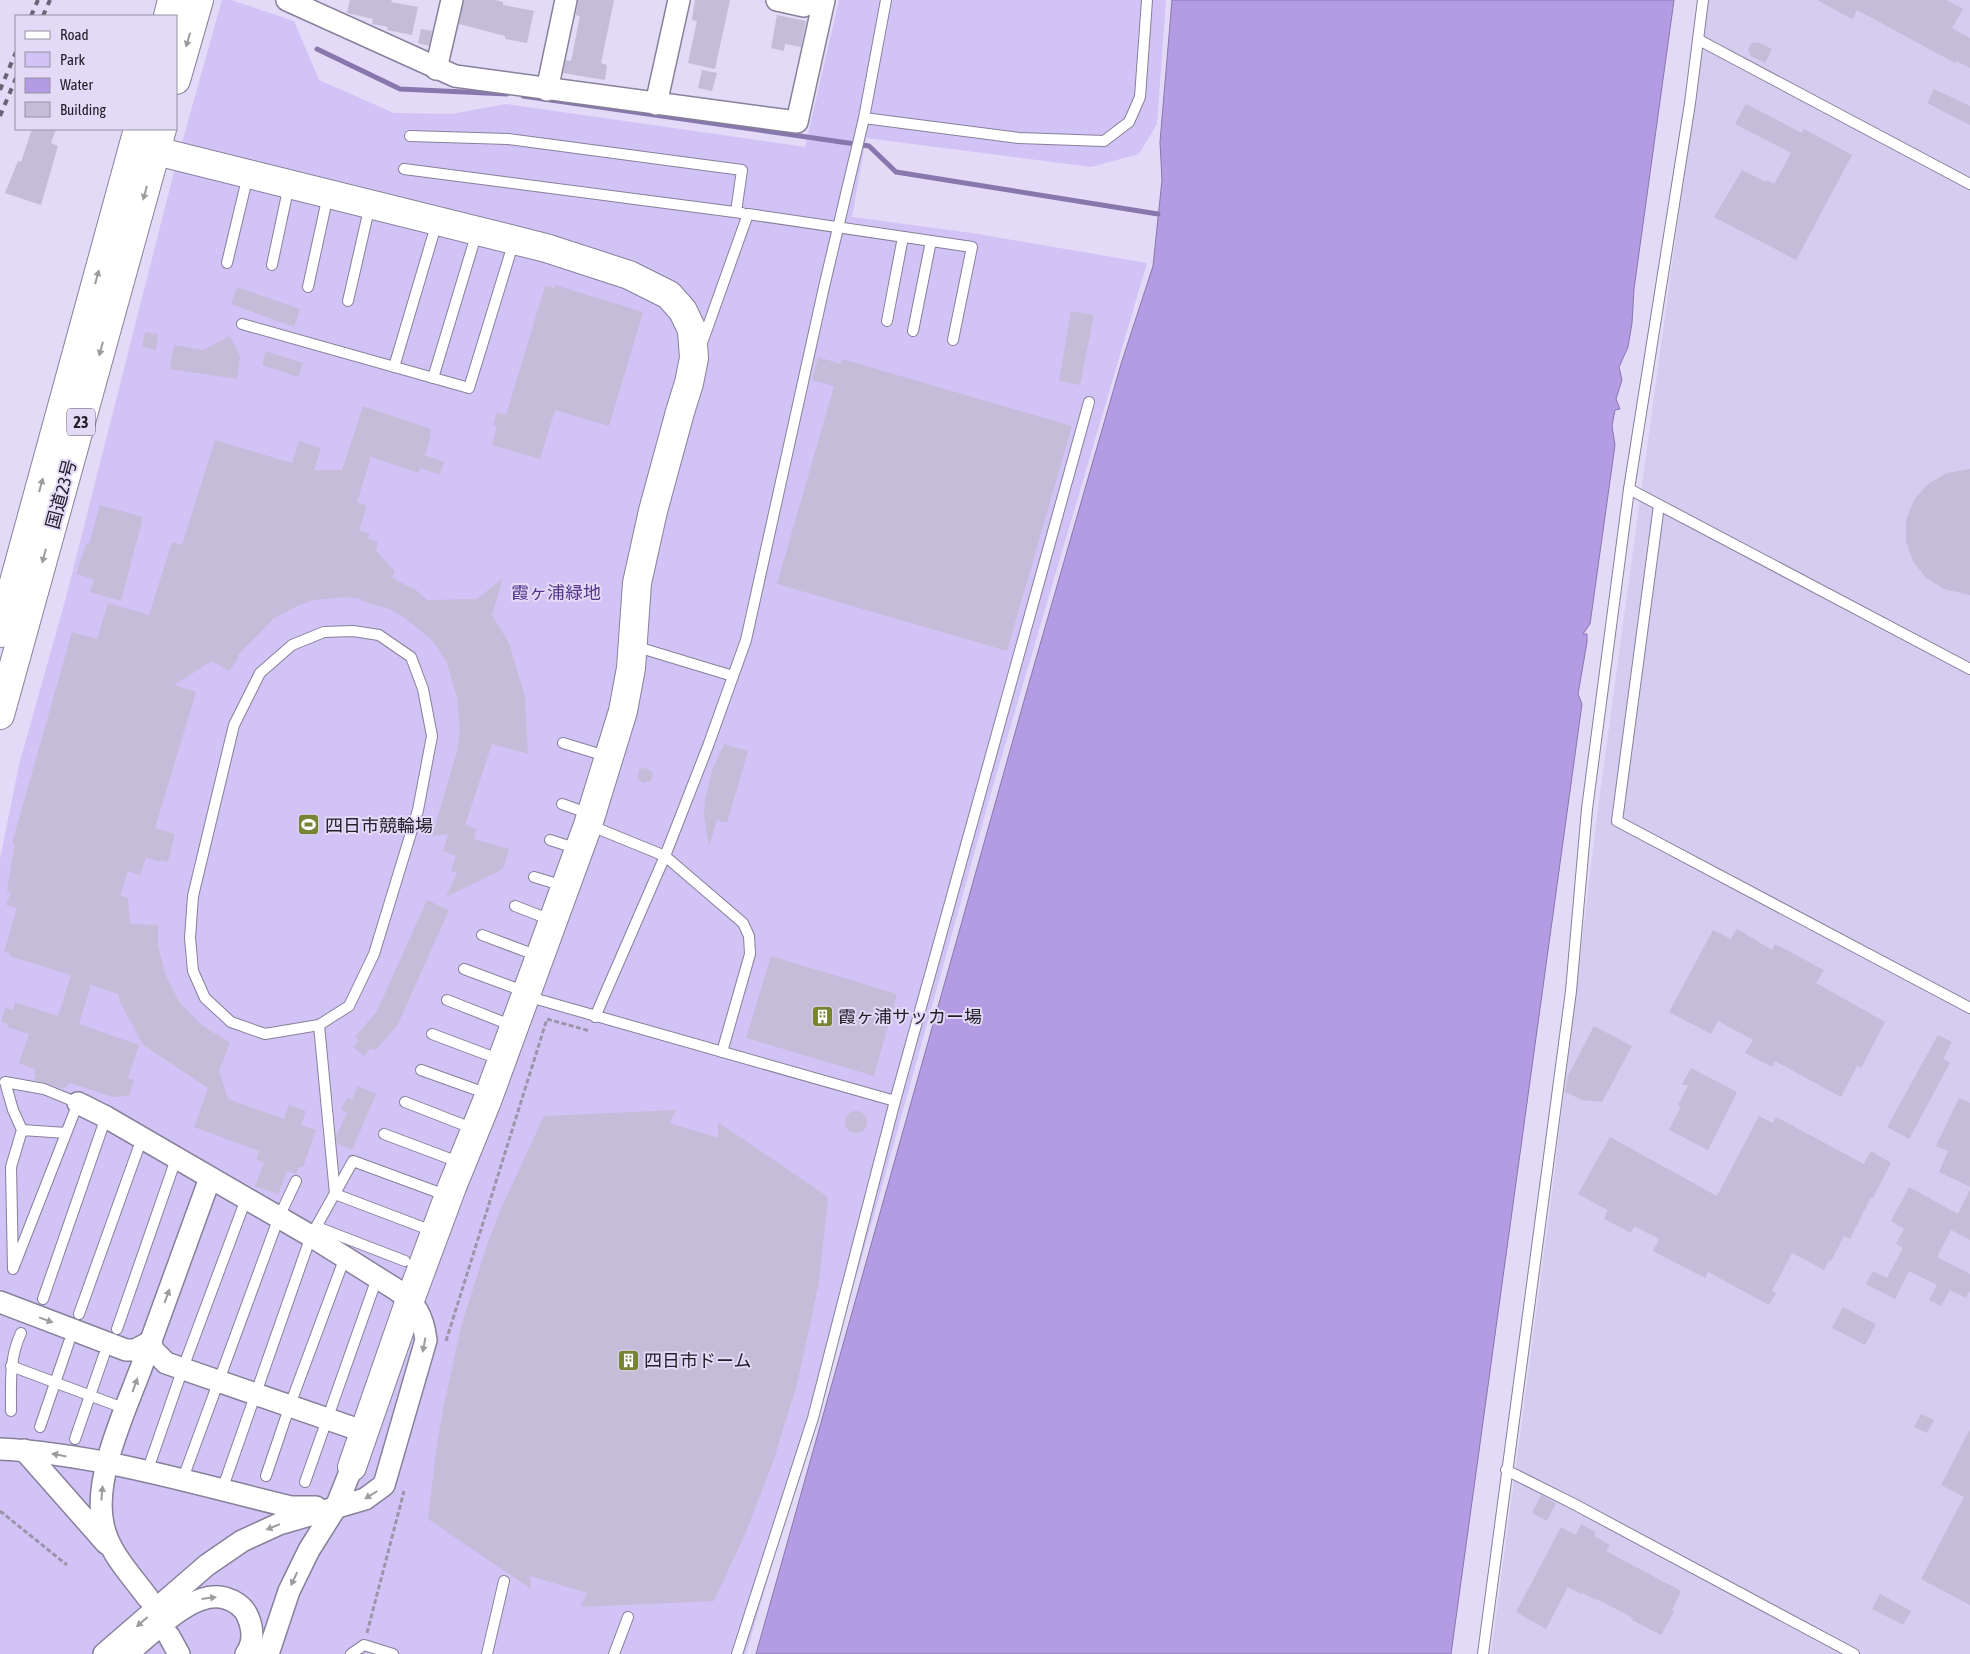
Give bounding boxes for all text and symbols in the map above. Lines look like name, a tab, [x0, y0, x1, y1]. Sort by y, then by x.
legend	[15, 15, 178, 130]
text: Road	[60, 26, 89, 43]
one-way arrow	[183, 33, 191, 48]
text: Park	[60, 51, 85, 68]
text: Water	[60, 76, 93, 93]
text: Building	[60, 101, 106, 118]
one-way arrow	[140, 185, 148, 200]
one-way arrow	[93, 270, 101, 285]
one-way arrow	[97, 342, 105, 357]
road number: 23	[67, 408, 95, 436]
street label: 国道23号	[42, 457, 80, 531]
one-way arrow	[37, 477, 45, 492]
one-way arrow	[40, 549, 48, 564]
park label: 霞ヶ浦緑地	[511, 582, 601, 603]
sports icon: 四日市競輪場	[297, 813, 321, 837]
place label: 四日市競輪場	[325, 815, 433, 836]
building icon: 霞ヶ浦サッカー場	[810, 1004, 834, 1028]
place label: 霞ヶ浦サッカー場	[838, 1006, 982, 1027]
one-way arrow	[164, 1289, 171, 1304]
one-way arrow	[38, 1316, 53, 1324]
one-way arrow	[420, 1337, 428, 1353]
building icon: 四日市ドーム	[616, 1348, 640, 1372]
place label: 四日市ドーム	[644, 1350, 751, 1371]
one-way arrow	[131, 1377, 139, 1392]
one-way arrow	[51, 1450, 67, 1458]
one-way arrow	[98, 1485, 106, 1501]
one-way arrow	[364, 1490, 377, 1499]
one-way arrow	[265, 1523, 280, 1531]
one-way arrow	[290, 1572, 298, 1586]
one-way arrow	[202, 1594, 218, 1602]
one-way arrow	[136, 1616, 148, 1627]

